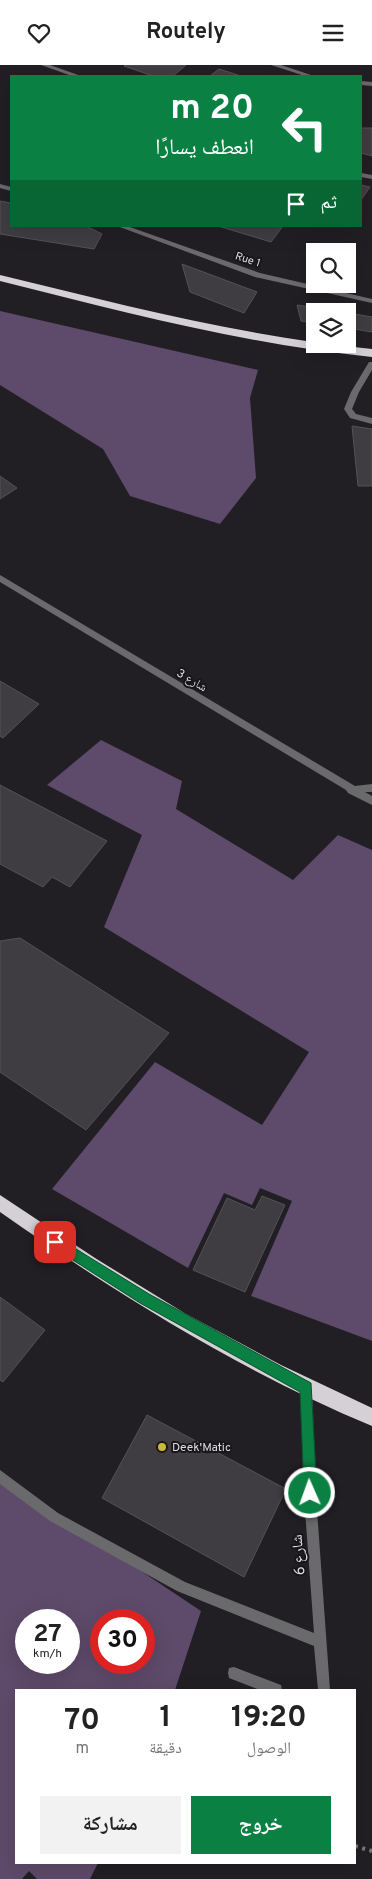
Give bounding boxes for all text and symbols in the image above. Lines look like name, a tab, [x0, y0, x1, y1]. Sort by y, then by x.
icon: heart	[25, 19, 53, 47]
text: Routely	[146, 19, 226, 46]
icon: menu	[319, 19, 347, 47]
text: 20 m	[170, 87, 254, 131]
icon: left	[272, 95, 337, 160]
text: انعطف يسارًا	[155, 135, 254, 162]
icon: arrive	[282, 190, 310, 218]
text: ثم	[320, 191, 337, 215]
map controls	[306, 243, 356, 353]
button: search	[306, 243, 356, 293]
street label: Rue 1	[233, 249, 262, 271]
button: layers	[306, 303, 356, 353]
street label: شارع 3	[173, 666, 210, 696]
pin	[34, 1221, 76, 1263]
icon: arrive	[41, 1228, 69, 1256]
place label: Deek'Matic	[172, 1440, 231, 1456]
marker: Deek'Matic	[156, 1441, 168, 1453]
position arrow	[283, 1466, 335, 1518]
street label: شارع 6	[289, 1534, 310, 1576]
speed limit sign: 30	[90, 1609, 155, 1674]
text: 27	[33, 1619, 62, 1651]
text: km/h	[33, 1646, 62, 1662]
text: 1	[160, 1700, 172, 1737]
text: 19:20	[231, 1700, 307, 1737]
text: 70	[64, 1703, 100, 1740]
text: m	[75, 1739, 89, 1759]
text: دقيقة	[149, 1739, 182, 1759]
text: الوصول	[247, 1739, 291, 1759]
button: مشاركة	[40, 1796, 181, 1854]
button: خروج	[191, 1796, 331, 1854]

